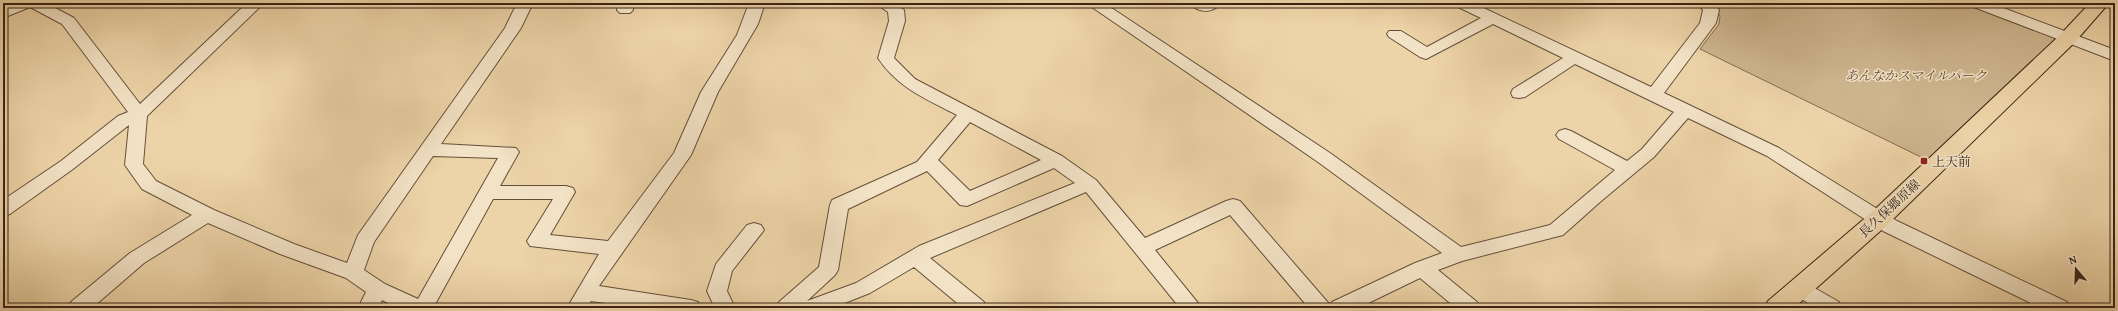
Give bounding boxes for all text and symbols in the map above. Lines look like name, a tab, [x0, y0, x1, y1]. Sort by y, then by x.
park label: あんなかスマイルパーク	[1845, 66, 1987, 85]
place label: 上天前	[1932, 152, 1971, 171]
marker: 上天前	[1919, 156, 1929, 166]
street label: 長久保郷原線	[1854, 175, 1924, 242]
north arrow	[2056, 249, 2096, 289]
text: N	[2067, 251, 2079, 268]

